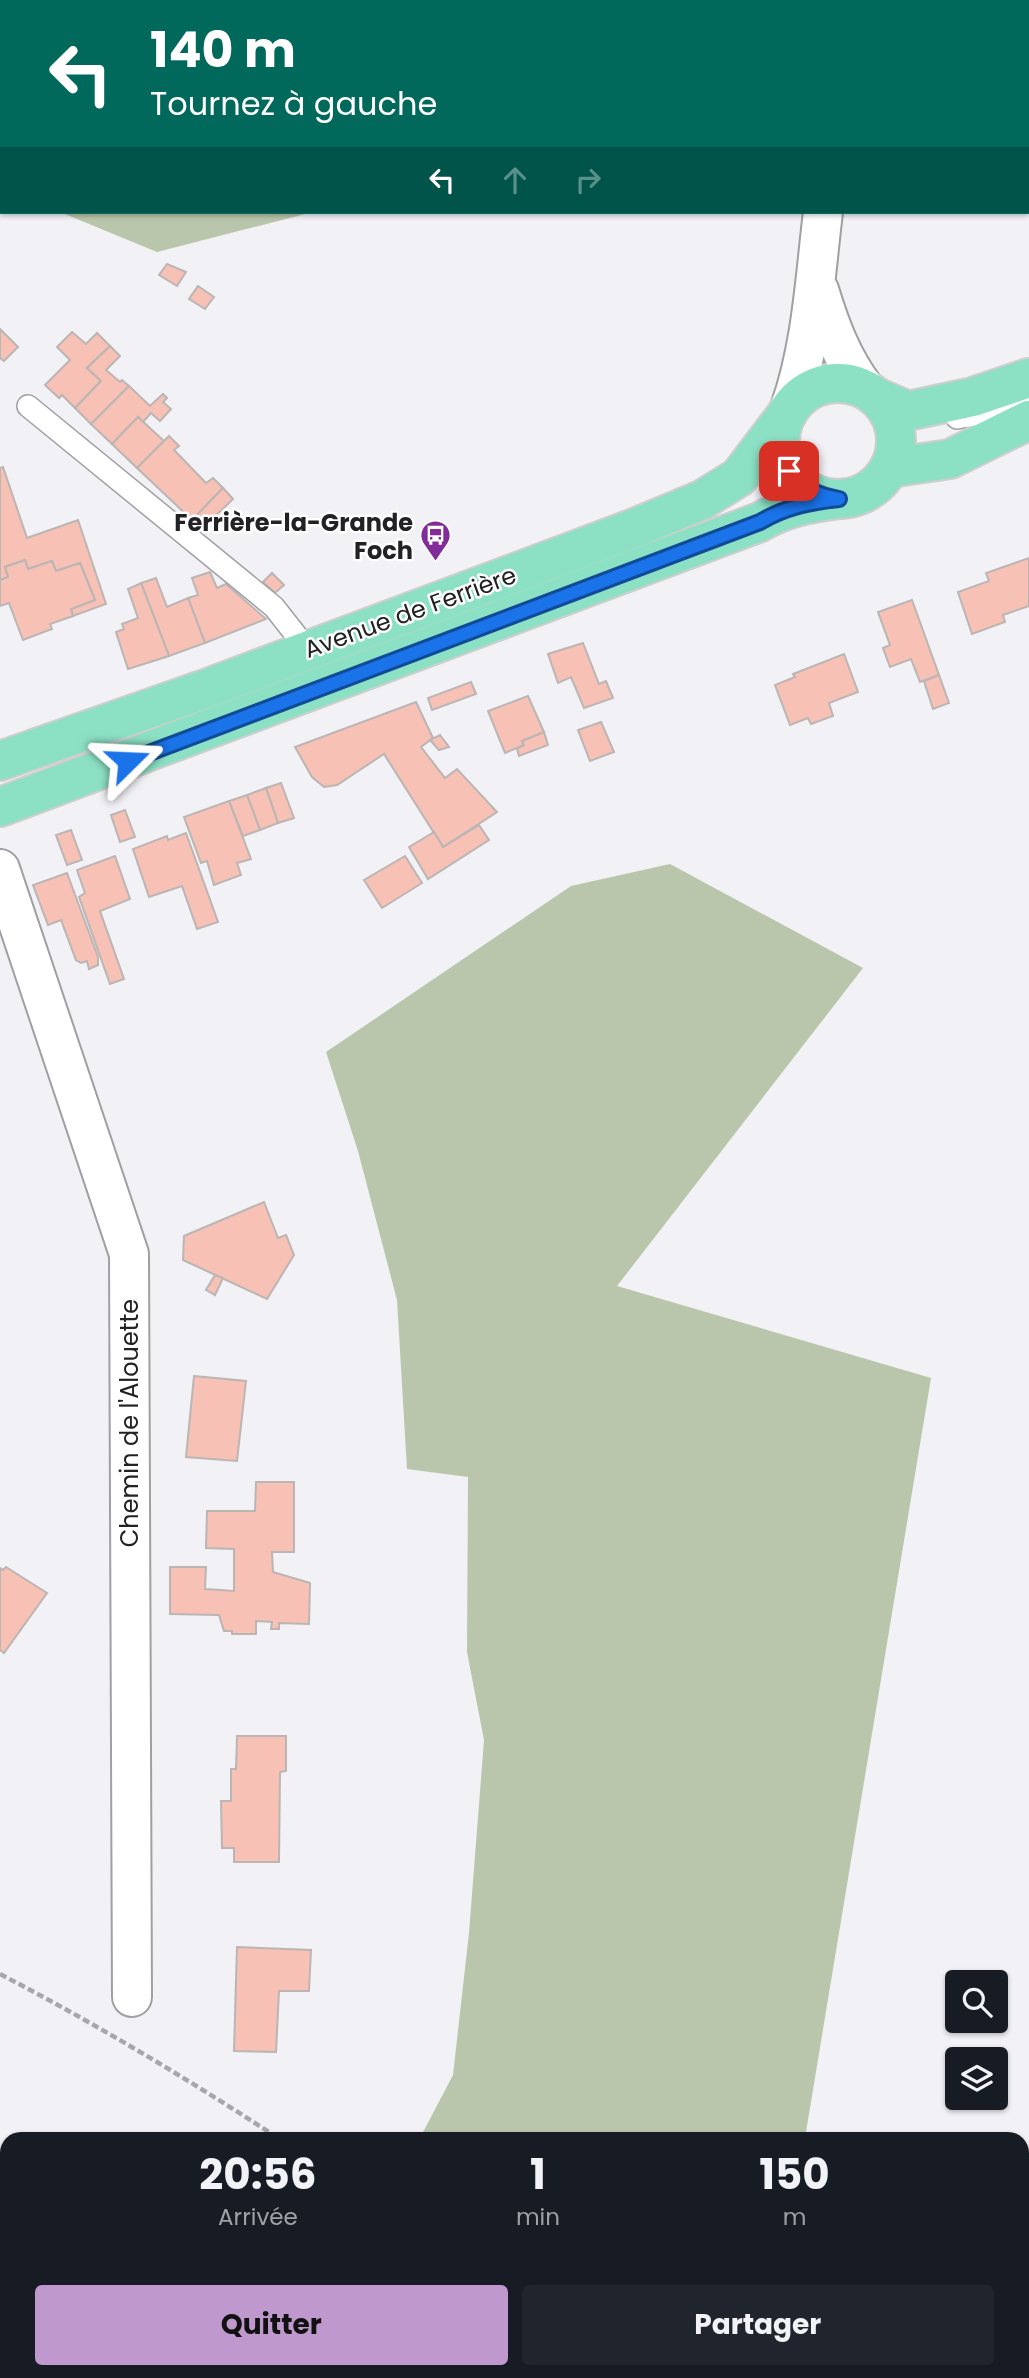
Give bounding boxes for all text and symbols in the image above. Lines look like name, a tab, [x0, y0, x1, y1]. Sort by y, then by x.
text: 140 m	[150, 16, 296, 84]
icon: left	[35, 28, 126, 119]
text: Tournez à gauche	[150, 81, 437, 126]
icon: left	[423, 161, 461, 199]
icon: ahead	[496, 161, 534, 199]
icon: right	[569, 161, 607, 199]
pin	[759, 441, 819, 501]
icon: arrive	[770, 452, 808, 490]
place label: Ferrière-la-Grande Foch	[174, 506, 413, 567]
bus stop icon: Ferrière-la-Grande Foch	[419, 519, 453, 563]
street label: Avenue de Ferrière	[299, 558, 521, 666]
position arrow	[91, 724, 165, 798]
street label: Chemin de l'Alouette	[113, 1299, 146, 1547]
map controls	[945, 1970, 1008, 2110]
button: search	[945, 1970, 1008, 2033]
button: layers	[945, 2047, 1008, 2110]
text: 20:56	[199, 2145, 317, 2204]
text: 1	[530, 2145, 546, 2204]
text: 150	[759, 2145, 830, 2204]
text: Arrivée	[218, 2201, 298, 2233]
text: min	[516, 2201, 560, 2233]
text: m	[783, 2201, 806, 2233]
button: Quitter	[35, 2285, 508, 2365]
button: Partager	[522, 2285, 994, 2365]

